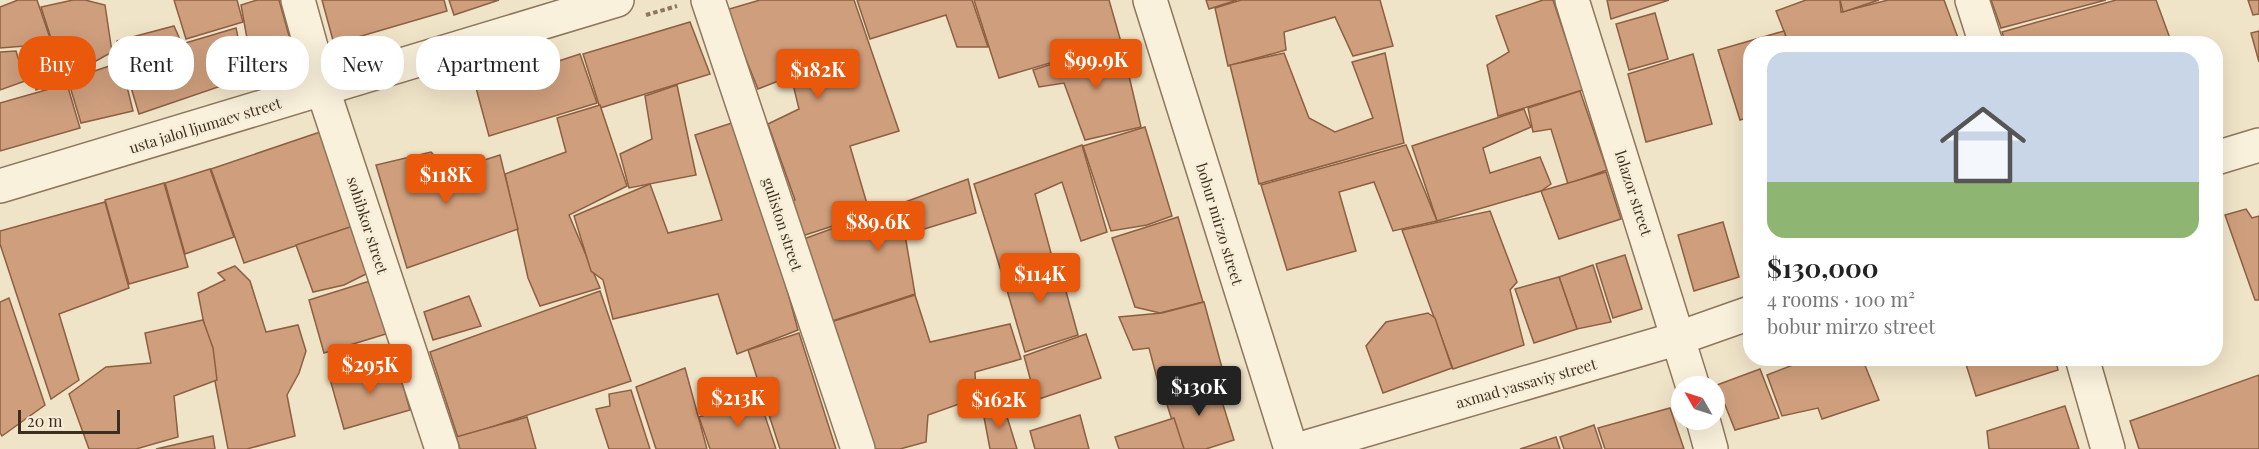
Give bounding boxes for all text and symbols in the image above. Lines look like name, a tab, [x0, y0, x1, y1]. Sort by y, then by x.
chip: Buy	[18, 36, 96, 90]
chip: Rent	[108, 36, 194, 90]
chip: Filters	[206, 36, 309, 90]
chip: New	[321, 36, 404, 90]
chip: Apartment	[416, 36, 560, 90]
pin: $99.9K	[1047, 39, 1145, 90]
text: $99.9K	[1064, 45, 1128, 72]
pin: $182K	[776, 49, 860, 100]
text: $182K	[790, 55, 846, 82]
icon: home	[1929, 91, 2037, 199]
street label: usta jalol ljumaev street	[127, 92, 284, 158]
street label: lolazor street	[1611, 148, 1657, 239]
pin: $118K	[404, 154, 488, 205]
text: $118K	[420, 160, 472, 187]
street label: bobur mirzo street	[1192, 161, 1248, 288]
street label: sohibkor street	[343, 174, 393, 277]
street label: guliston street	[758, 175, 808, 274]
pin: $89.6K	[829, 201, 927, 252]
text: $89.6K	[846, 207, 910, 234]
text: $130,000	[1767, 250, 1879, 285]
pin: $114K	[998, 253, 1082, 304]
text: $114K	[1014, 259, 1066, 286]
text: 4 rooms · 100 m²	[1767, 285, 1915, 312]
text: bobur mirzo street	[1767, 312, 1935, 339]
pin: $295K	[328, 344, 412, 395]
text: $295K	[342, 350, 398, 377]
street label: axmad yassaviy street	[1453, 353, 1599, 413]
pin: $130K	[1157, 366, 1241, 417]
text: $130K	[1171, 372, 1227, 399]
north arrow	[1671, 376, 1725, 430]
map controls	[1671, 376, 1725, 430]
pin: $213K	[696, 377, 780, 428]
pin: $162K	[957, 379, 1041, 430]
text: $213K	[711, 383, 765, 410]
text: $162K	[971, 385, 1027, 412]
scale bar	[18, 407, 120, 434]
text: 20 m	[27, 410, 62, 431]

